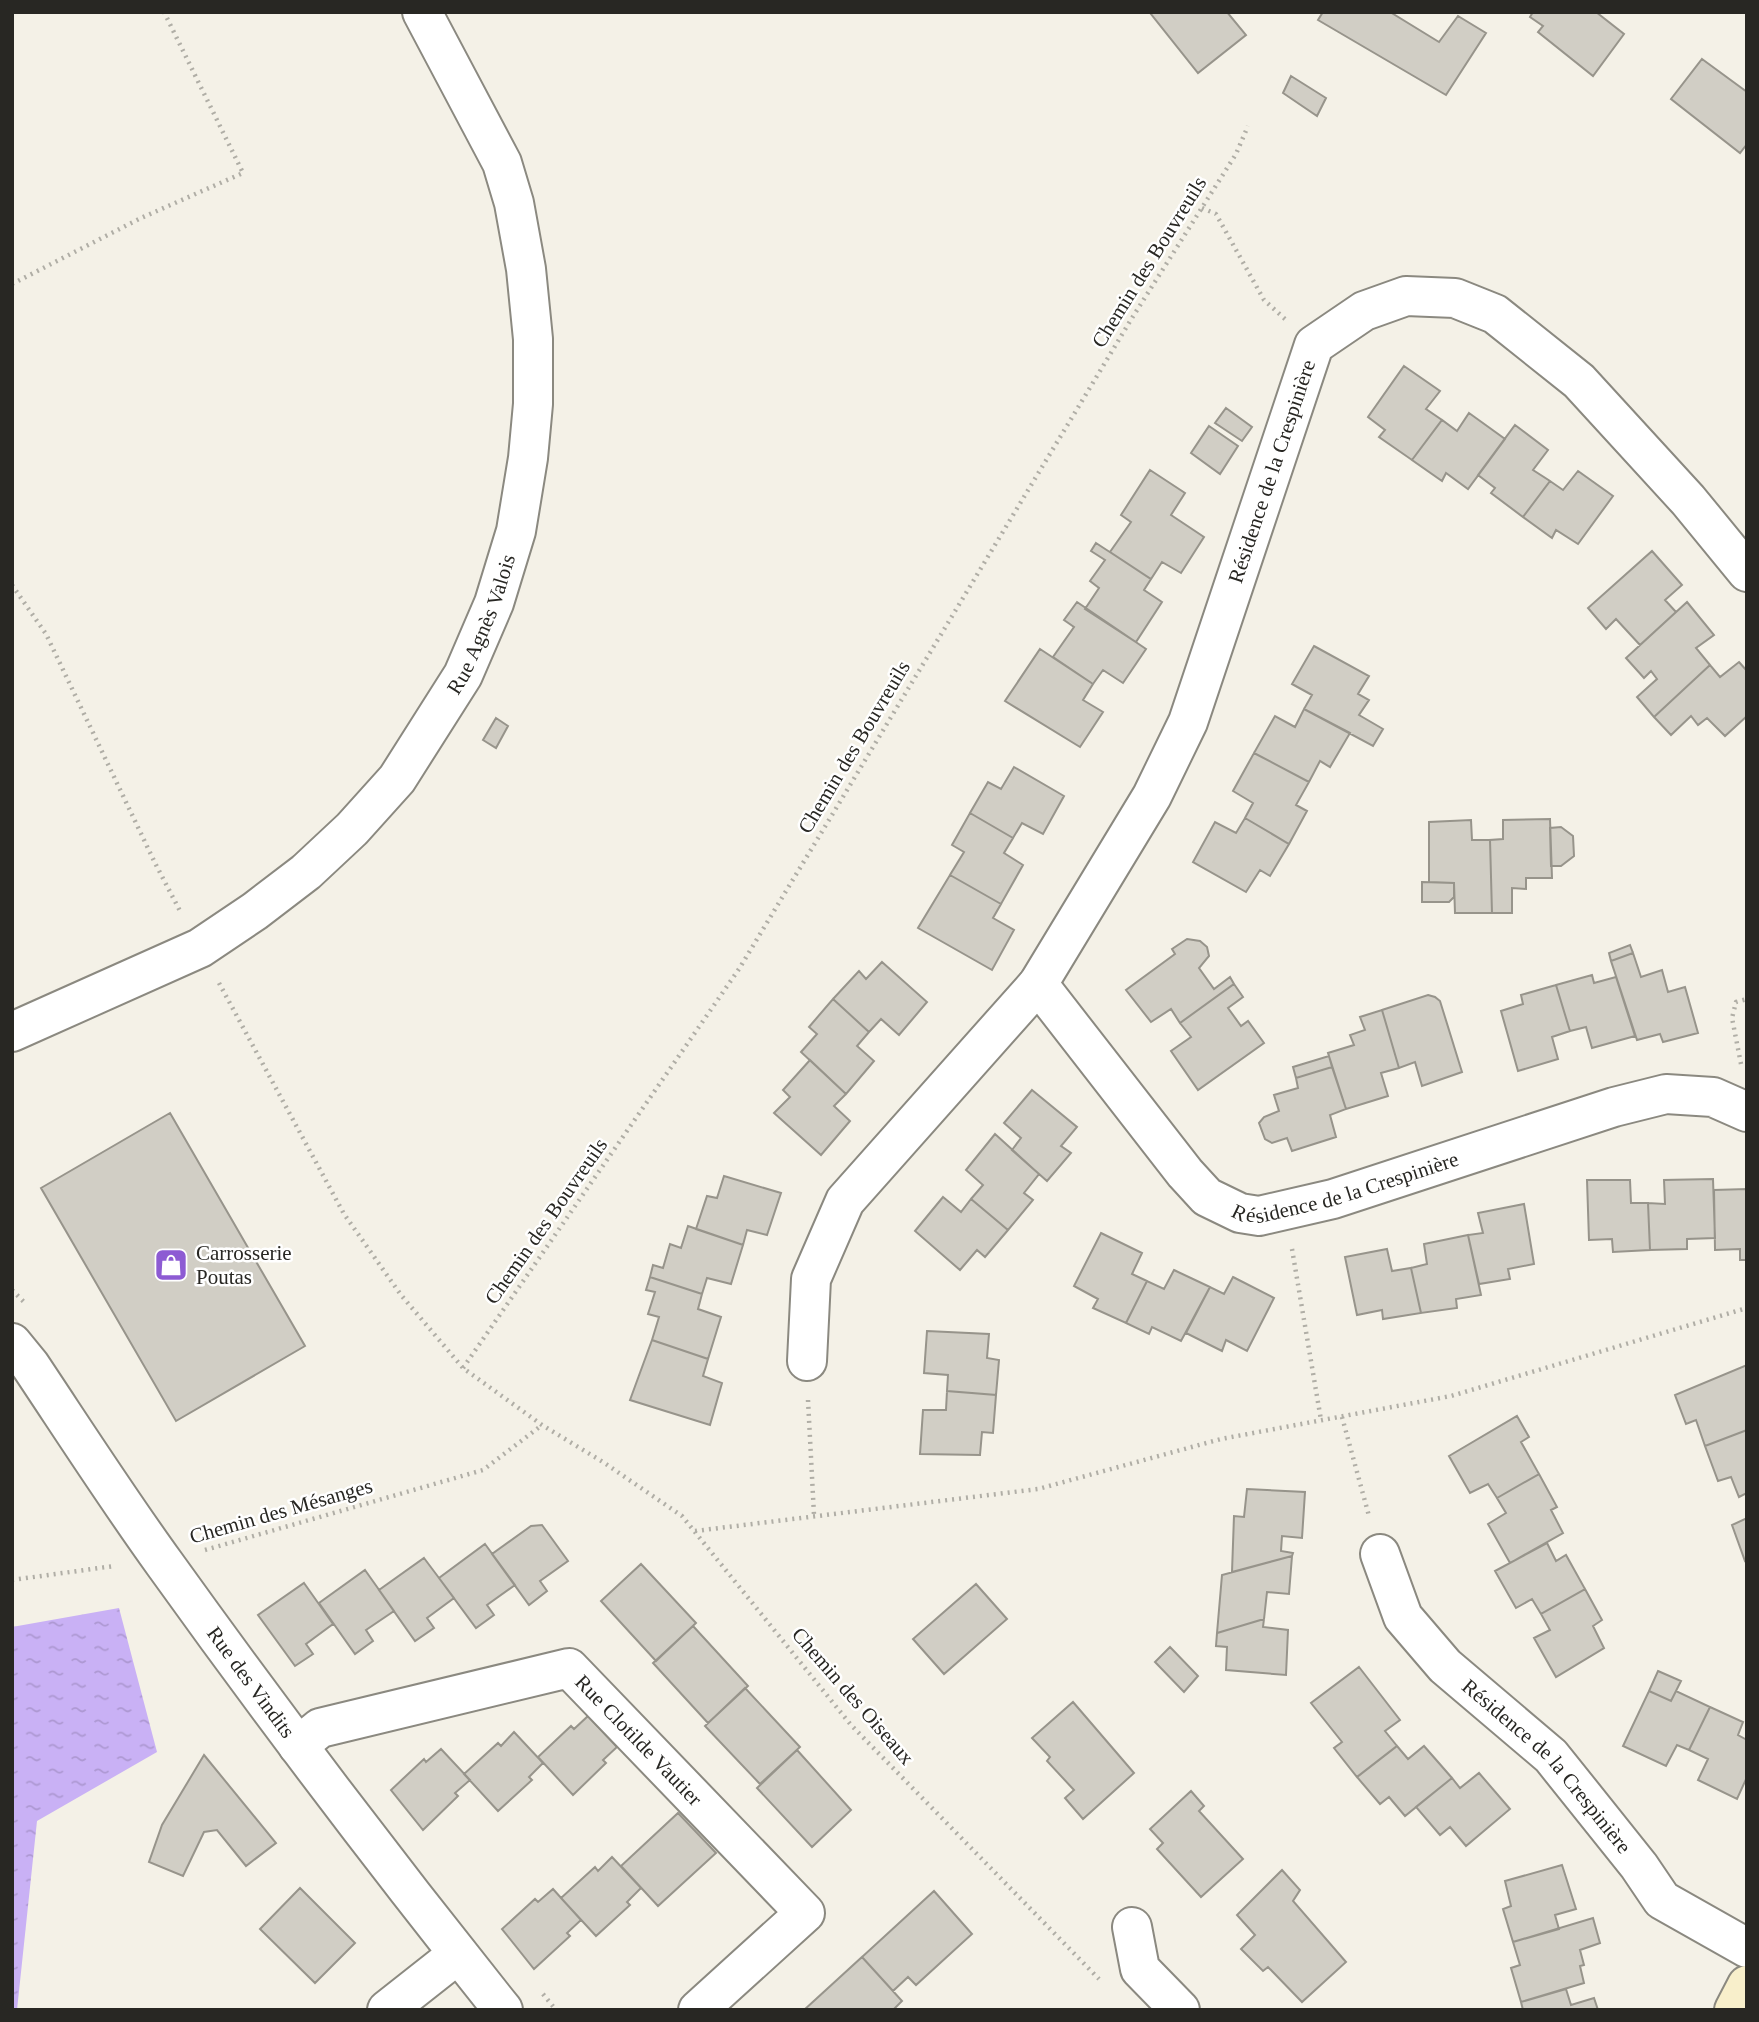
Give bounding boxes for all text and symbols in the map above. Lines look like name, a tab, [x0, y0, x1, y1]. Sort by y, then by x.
street label: Chemin des Bouvreuils	[1087, 172, 1211, 352]
street label: Résidence de la Crespinière	[1223, 357, 1320, 586]
street label: Rue Agnès Valois	[442, 551, 520, 699]
street label: Chemin des Bouvreuils	[793, 656, 915, 838]
street label: Chemin des Bouvreuils	[480, 1133, 612, 1309]
street label: Résidence de la Crespinière	[1228, 1147, 1461, 1228]
place label: Carrosserie Poutas	[196, 1241, 292, 1289]
shop icon: Carrosserie Poutas	[152, 1246, 190, 1284]
street label: Chemin des Mésanges	[187, 1473, 375, 1549]
street label: Rue des Vindits	[202, 1622, 300, 1743]
street label: Chemin des Oiseaux	[787, 1623, 919, 1770]
street label: Rue Clotilde Vautier	[570, 1670, 707, 1811]
street label: Résidence de la Crespinière	[1457, 1674, 1636, 1858]

